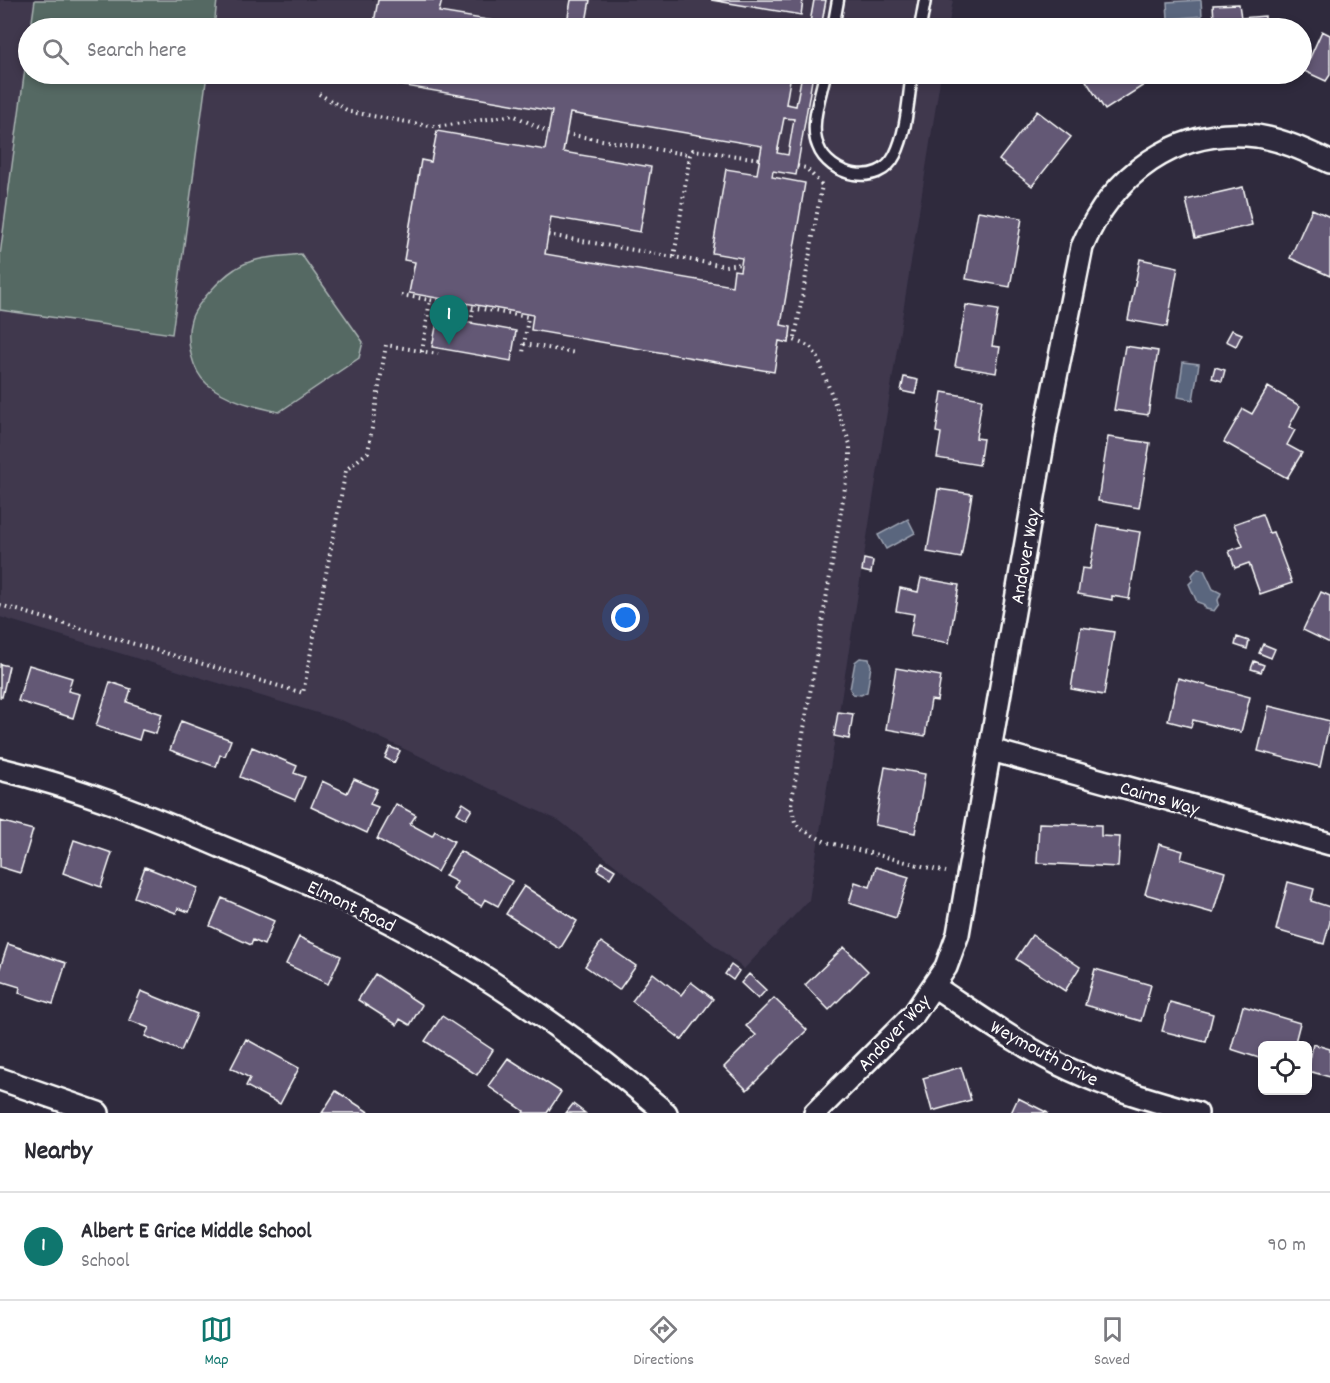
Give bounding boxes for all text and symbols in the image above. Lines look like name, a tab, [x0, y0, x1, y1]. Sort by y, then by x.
search box	[18, 18, 1312, 84]
icon: search	[39, 35, 72, 68]
text: Search here	[87, 36, 186, 67]
pin: 1	[430, 296, 468, 345]
street label: Andover Way	[1005, 506, 1049, 606]
your location	[611, 603, 640, 632]
street label: Cairns Way	[1116, 775, 1203, 825]
street label: Elmont Road	[302, 874, 400, 941]
street label: Andover Way	[852, 989, 939, 1079]
street label: Weymouth Drive	[984, 1014, 1103, 1095]
map controls	[1258, 1041, 1312, 1095]
button: locate	[1258, 1041, 1312, 1095]
text: Nearby	[24, 1134, 92, 1171]
text: Albert E Grice Middle School	[81, 1217, 312, 1248]
text: 1	[41, 1232, 46, 1260]
text: 90 m	[1268, 1232, 1306, 1260]
text: School	[81, 1248, 130, 1276]
tab: Map	[200, 1313, 233, 1372]
tab: Directions	[633, 1313, 694, 1372]
tab: Saved	[1094, 1313, 1130, 1372]

